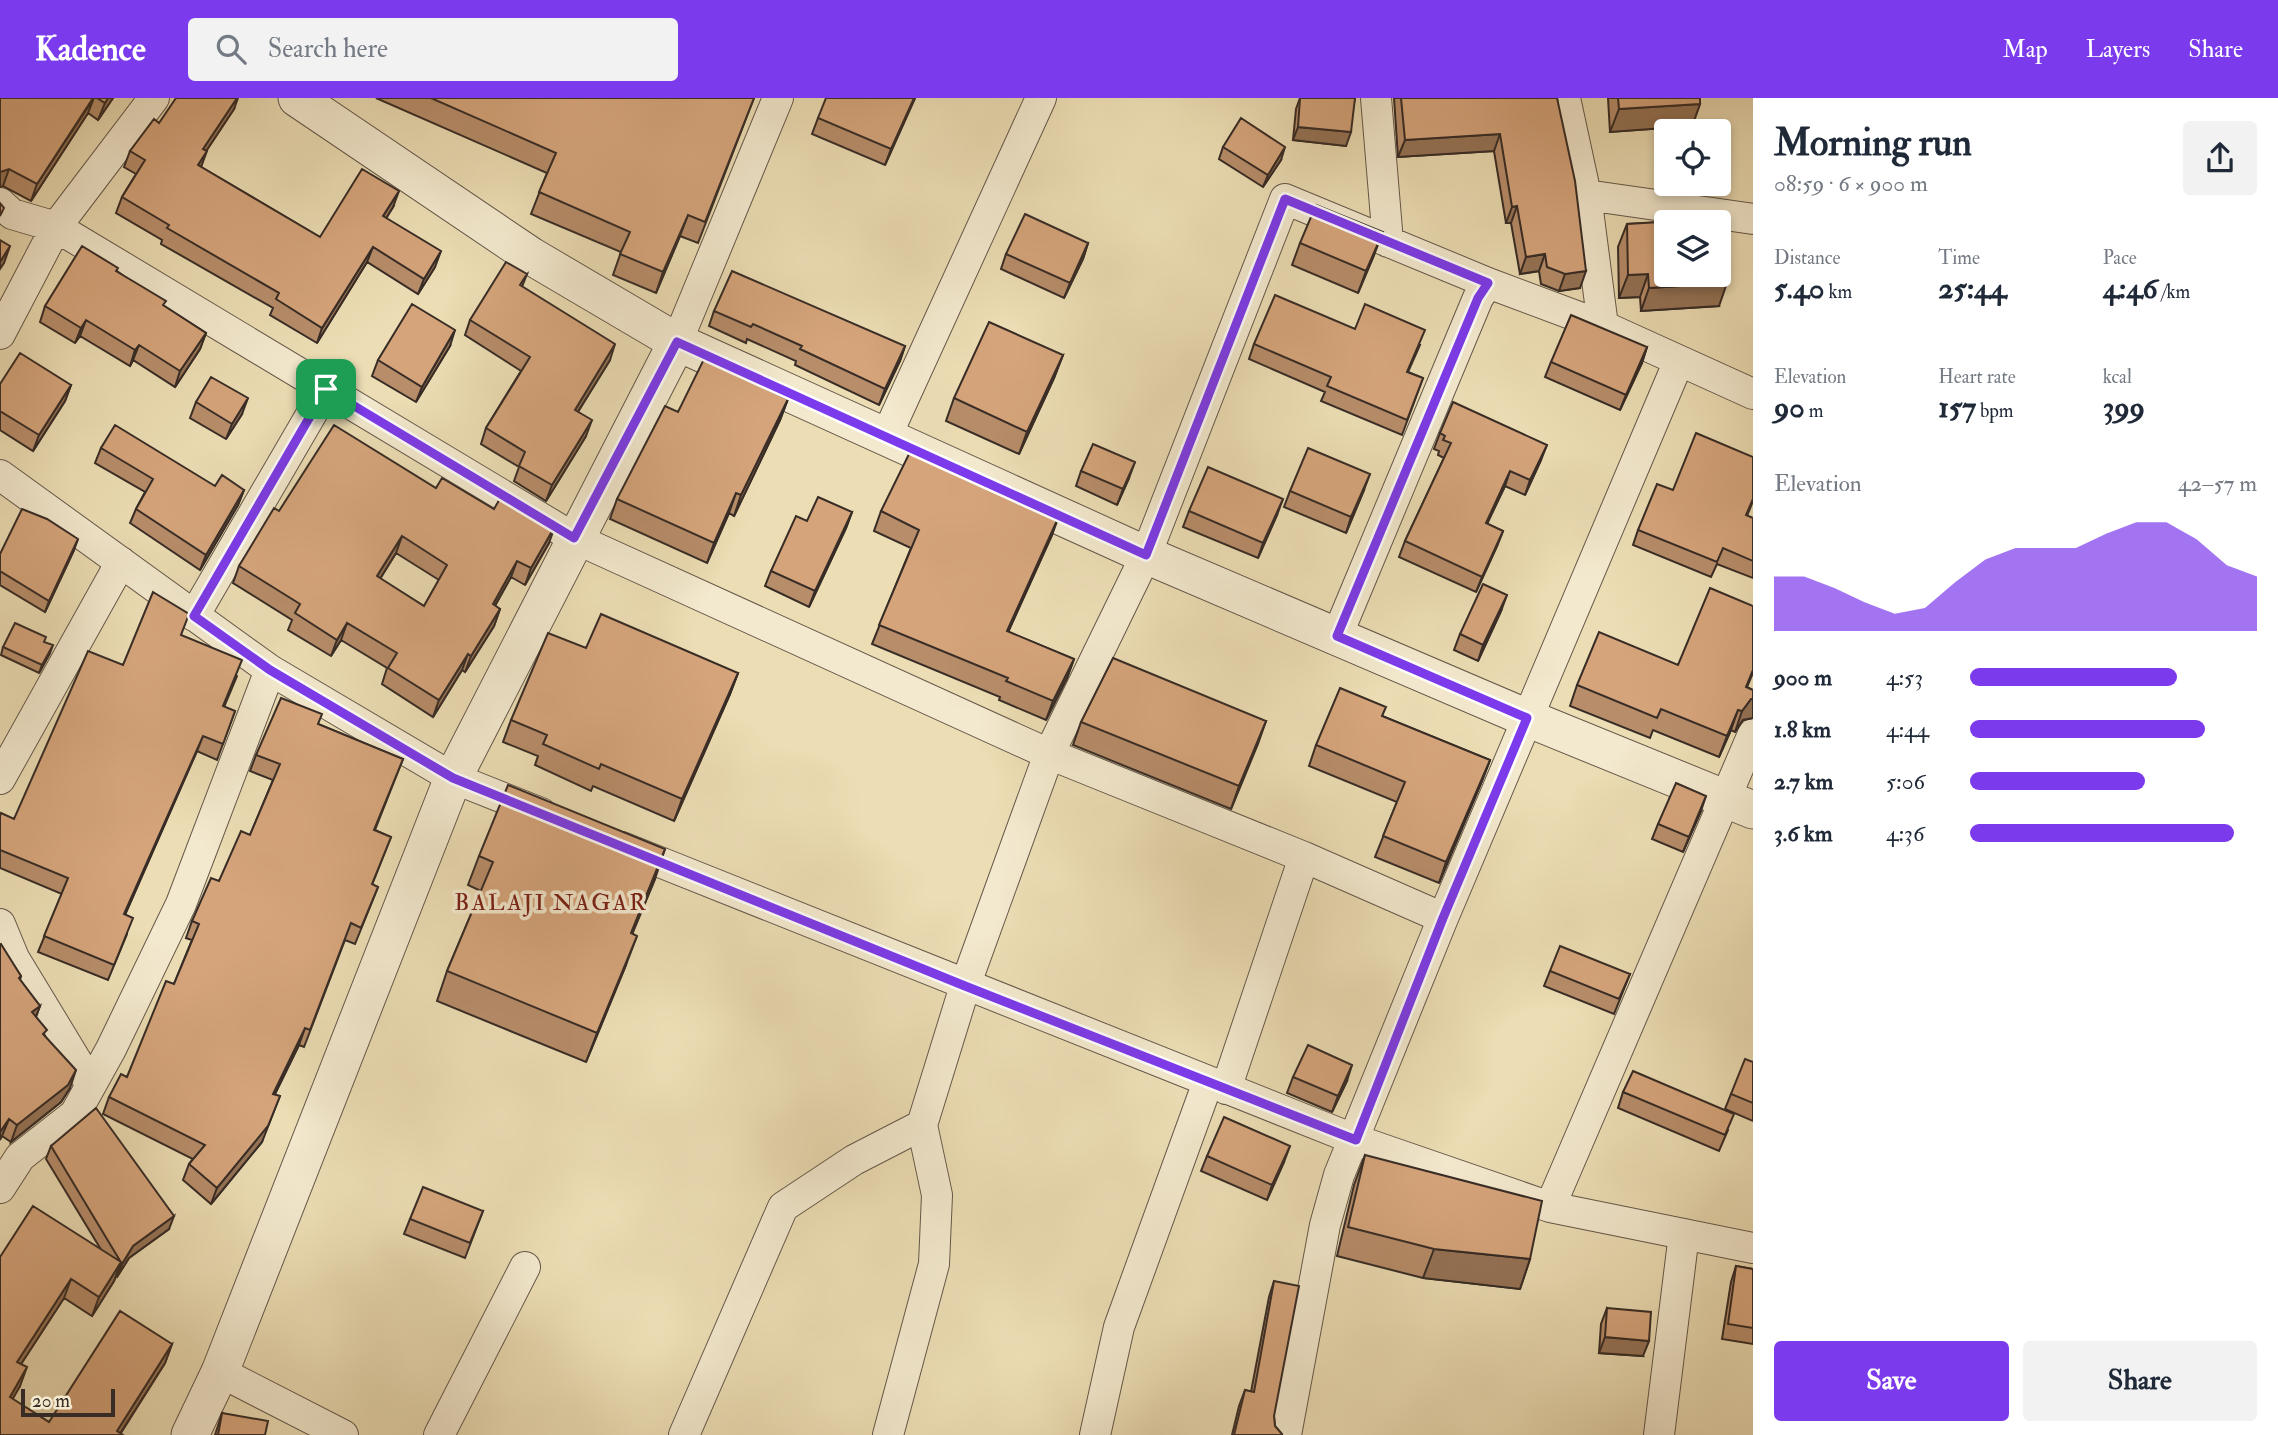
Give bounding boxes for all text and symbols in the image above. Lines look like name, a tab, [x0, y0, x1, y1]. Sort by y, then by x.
search box	[188, 18, 678, 81]
text: Kadence	[35, 29, 146, 70]
icon: search	[212, 30, 250, 68]
text: Search here	[268, 33, 388, 65]
text: Map	[2003, 34, 2048, 65]
text: Layers	[2086, 34, 2150, 65]
text: Share	[2188, 34, 2243, 65]
map controls	[1654, 119, 1731, 287]
button: locate	[1654, 119, 1731, 196]
text: Morning run	[1774, 119, 1972, 167]
button: share	[2183, 121, 2257, 195]
text: 08:59 · 6 × 900 m	[1774, 169, 1928, 198]
button: layers	[1654, 210, 1731, 287]
text: Distance	[1774, 246, 1840, 270]
text: Time	[1938, 246, 1980, 270]
text: Pace	[2103, 246, 2137, 270]
text: 5.40	[1774, 270, 1825, 307]
text: 25:44	[1938, 270, 2006, 307]
text: 4:46	[2103, 270, 2158, 307]
text: km	[1825, 280, 1852, 304]
text: /km	[2158, 280, 2190, 304]
pin	[296, 359, 356, 419]
text: Elevation	[1774, 365, 1846, 389]
text: Heart rate	[1938, 365, 2016, 389]
text: kcal	[2103, 365, 2132, 389]
icon: arrive	[307, 370, 345, 408]
text: 90	[1774, 389, 1805, 426]
text: 157	[1938, 389, 1976, 426]
text: 399	[2103, 389, 2145, 426]
text: m	[1805, 399, 1824, 423]
text: bpm	[1976, 399, 2014, 423]
text: Elevation	[1774, 469, 1862, 498]
text: 42–57 m	[2178, 469, 2257, 498]
text: 900 m	[1774, 663, 1832, 692]
text: 4:53	[1886, 663, 1923, 692]
text: 1.8 km	[1774, 715, 1831, 744]
text: 4:44	[1886, 715, 1929, 744]
text: 2.7 km	[1774, 767, 1833, 796]
text: 5:06	[1886, 767, 1925, 796]
text: 3.6 km	[1774, 819, 1833, 848]
text: 4:36	[1886, 819, 1925, 848]
district label: BALAJI NAGAR	[454, 888, 648, 917]
button: Save	[1774, 1341, 2009, 1421]
button: Share	[2023, 1341, 2257, 1421]
scale bar	[21, 1386, 116, 1418]
text: 20 m	[32, 1389, 70, 1413]

